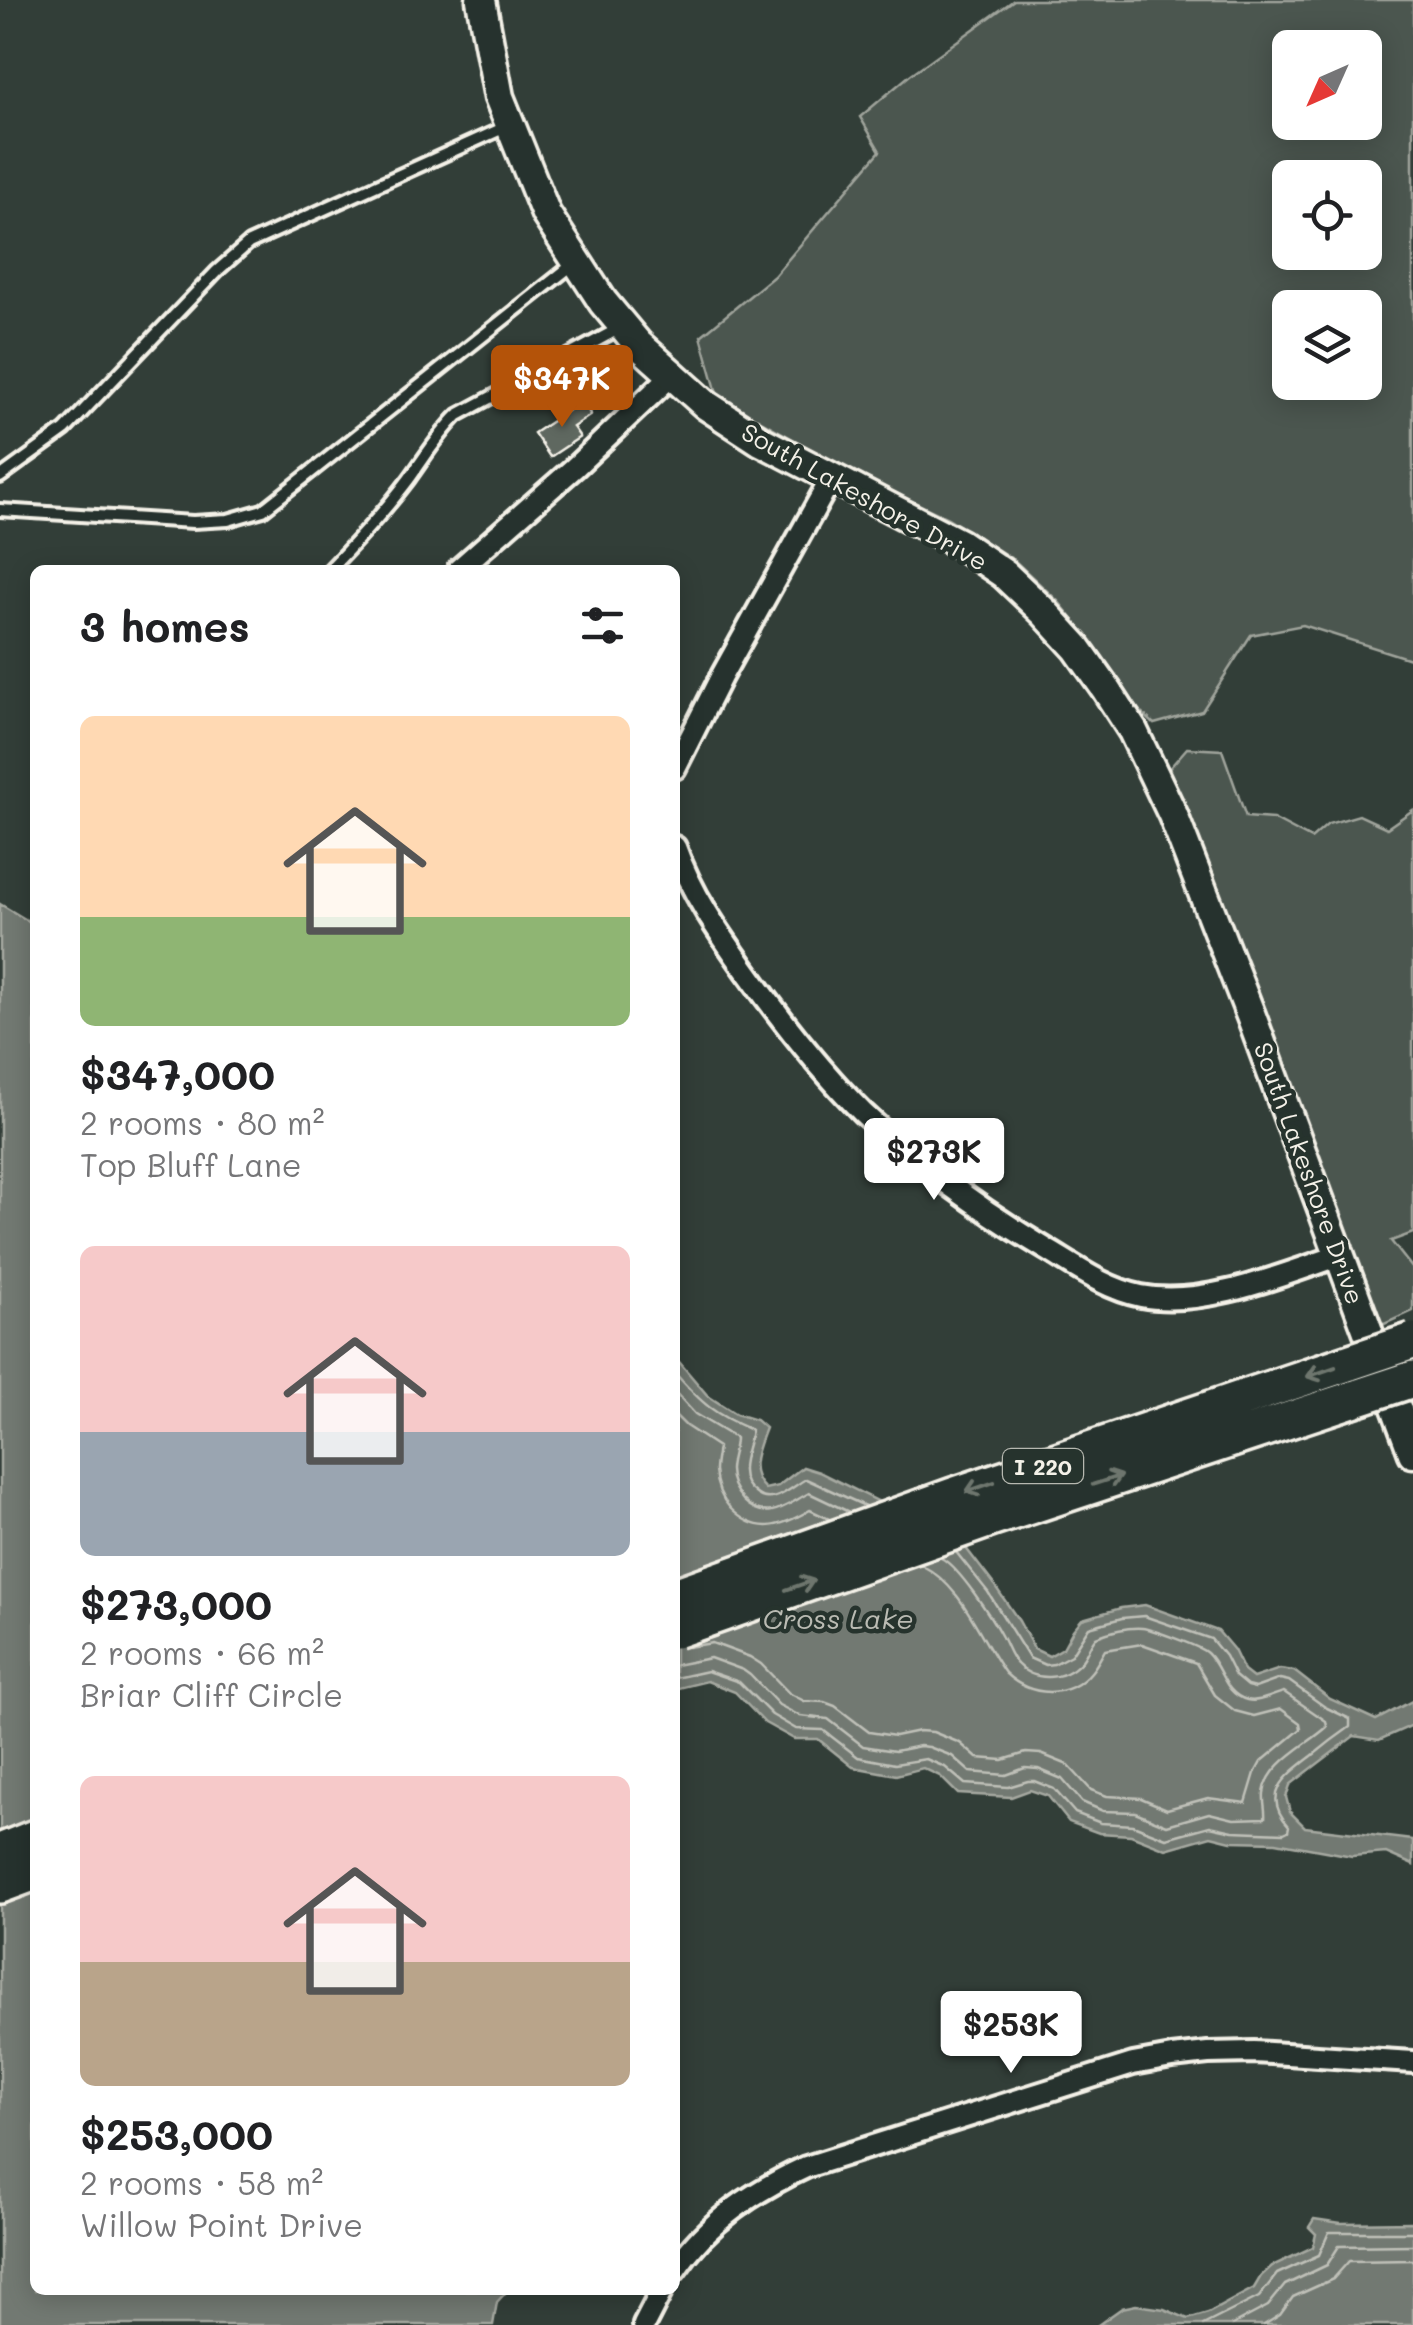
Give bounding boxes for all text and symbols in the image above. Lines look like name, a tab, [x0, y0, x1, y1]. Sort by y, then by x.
north arrow	[1272, 30, 1382, 140]
map controls	[1272, 30, 1382, 400]
button: locate	[1272, 160, 1382, 270]
button: layers	[1272, 290, 1382, 400]
pin: $347K	[492, 345, 632, 430]
text: $347K	[513, 356, 611, 398]
street label: South Lakeshore Drive	[736, 415, 994, 577]
text: 3 homes	[80, 598, 250, 653]
icon: filters	[575, 598, 630, 653]
icon: home	[265, 781, 445, 961]
street label: South Lakeshore Drive	[1248, 1038, 1372, 1308]
text: $347,000	[80, 1046, 275, 1101]
text: 2 rooms · 80 m²	[80, 1101, 325, 1143]
pin: $273K	[864, 1118, 1004, 1203]
text: $273K	[886, 1129, 982, 1171]
text: Top Bluff Lane	[80, 1143, 302, 1185]
icon: home	[265, 1311, 445, 1491]
one-way arrow	[1305, 1365, 1337, 1383]
road number: I 220	[1003, 1449, 1083, 1483]
one-way arrow	[1091, 1469, 1123, 1487]
one-way arrow	[964, 1480, 996, 1498]
one-way arrow	[783, 1575, 815, 1593]
text: $273,000	[80, 1576, 272, 1631]
water label: Cross Lake	[762, 1600, 914, 1636]
text: 2 rooms · 66 m²	[80, 1631, 324, 1673]
text: Briar Cliff Circle	[80, 1673, 343, 1715]
icon: home	[265, 1841, 445, 2021]
pin: $253K	[941, 1991, 1081, 2076]
text: $253K	[963, 2002, 1059, 2044]
text: $253,000	[80, 2106, 273, 2161]
text: 2 rooms · 58 m²	[80, 2161, 323, 2203]
text: Willow Point Drive	[80, 2203, 363, 2245]

